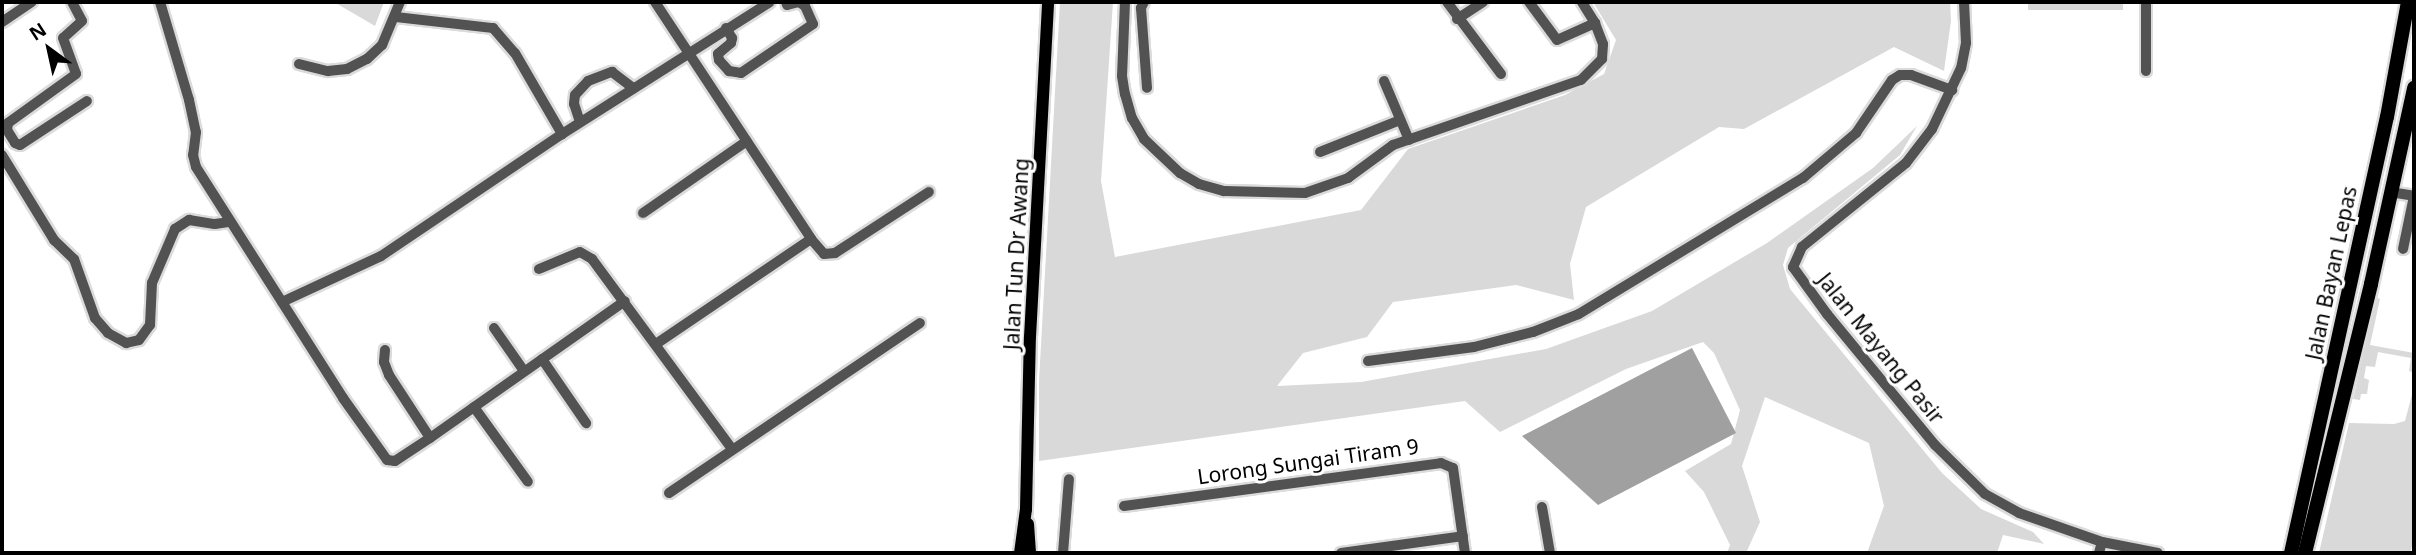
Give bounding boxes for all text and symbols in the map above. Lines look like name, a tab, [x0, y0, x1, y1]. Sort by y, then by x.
north arrow	[14, 14, 84, 84]
text: N	[24, 16, 51, 47]
street label: Jalan Tun Dr Awang	[998, 157, 1034, 351]
street label: Jalan Bayan Lepas	[2300, 184, 2362, 362]
street label: Jalan Mayang Pasir	[1813, 268, 1949, 428]
street label: Lorong Sungai Tiram 9	[1196, 433, 1420, 489]

